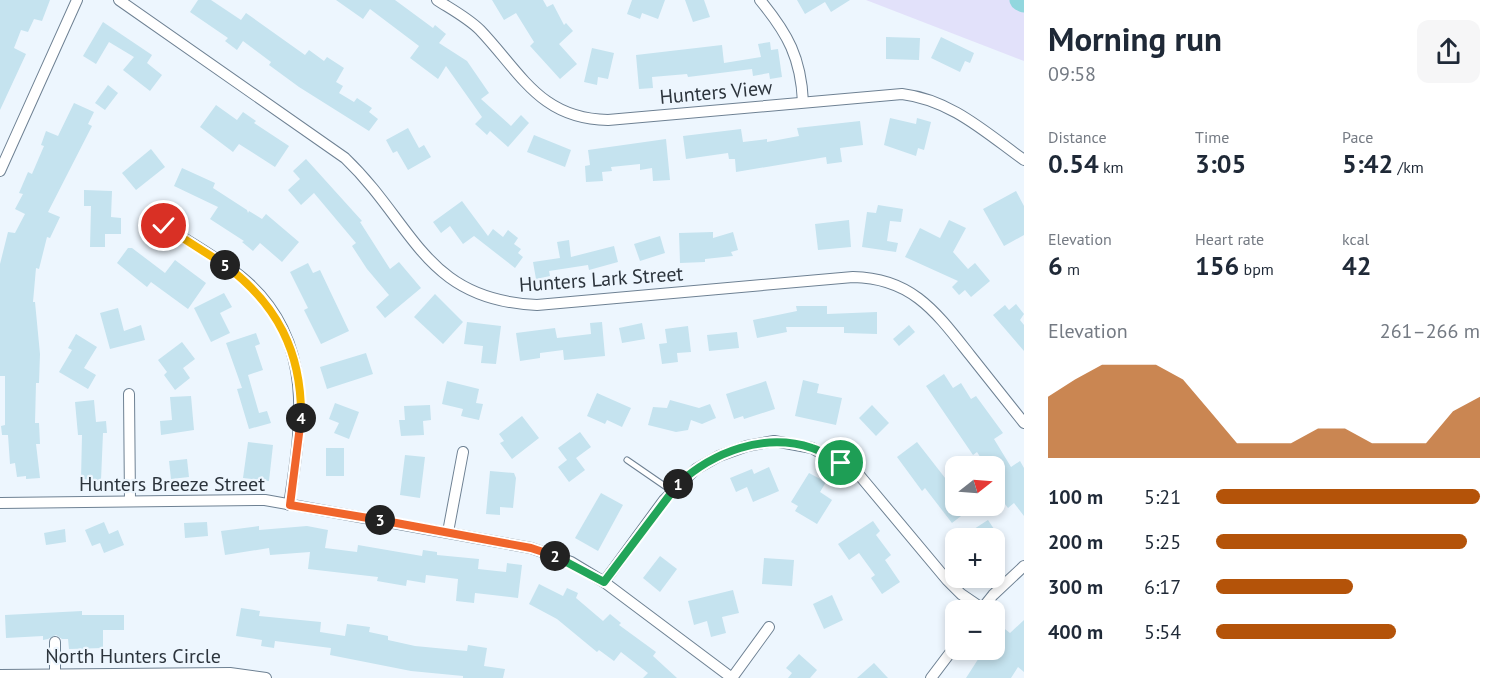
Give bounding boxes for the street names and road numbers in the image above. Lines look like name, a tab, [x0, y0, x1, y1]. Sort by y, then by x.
street label: Hunters View	[658, 74, 774, 110]
street label: Hunters Lark Street	[518, 260, 684, 298]
street label: Hunters Breeze Street	[79, 471, 265, 497]
street label: North Hunters Circle	[45, 643, 221, 669]

